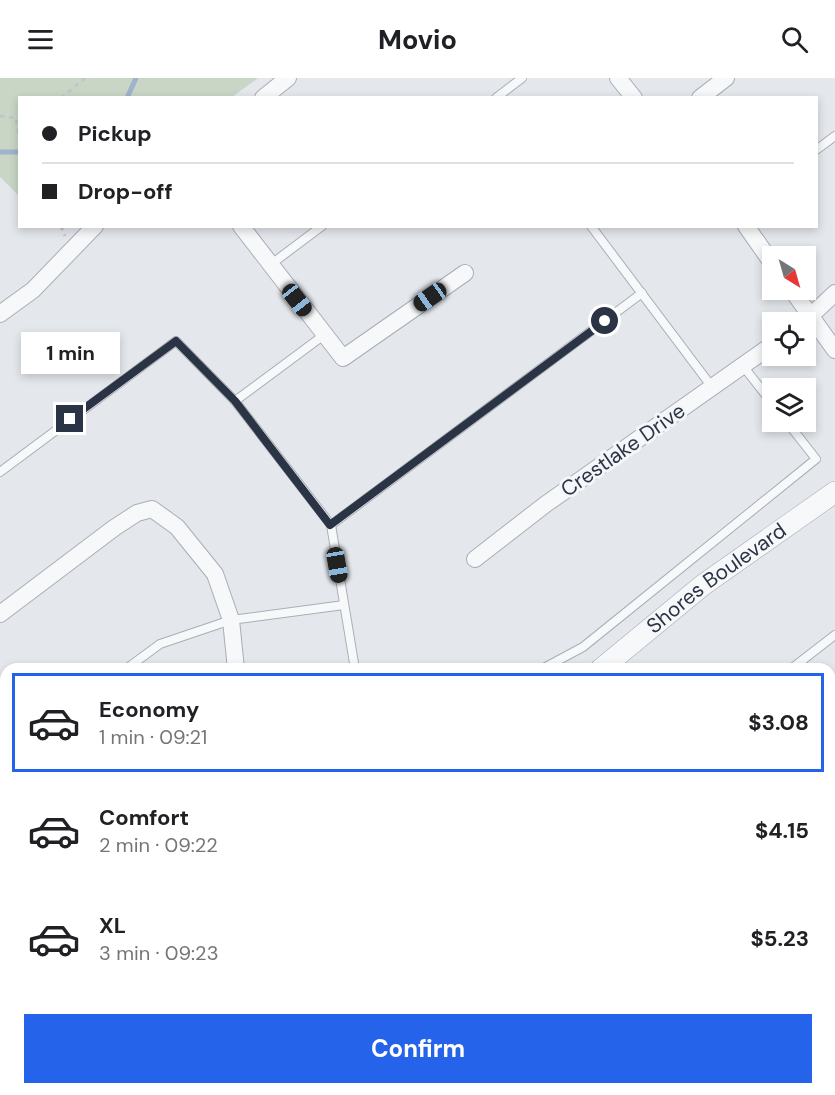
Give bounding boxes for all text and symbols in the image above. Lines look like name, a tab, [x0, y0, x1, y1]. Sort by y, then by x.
text: Movio	[378, 22, 457, 57]
icon: menu	[24, 23, 57, 56]
icon: search	[778, 23, 811, 56]
text: Pickup	[78, 119, 152, 148]
text: Drop-off	[78, 177, 173, 206]
north arrow	[762, 246, 816, 300]
map controls	[762, 246, 816, 432]
car	[410, 279, 450, 315]
car	[279, 280, 315, 320]
route start	[591, 307, 618, 334]
button: locate	[762, 312, 816, 366]
callout: 1 min	[20, 332, 119, 374]
text: 1 min	[46, 340, 95, 366]
button: layers	[762, 378, 816, 432]
street label: Crestlake Drive	[555, 397, 691, 503]
route end	[56, 405, 83, 432]
street label: Shores Boulevard	[641, 517, 792, 640]
car	[325, 546, 349, 584]
text: Economy	[99, 695, 199, 724]
icon: car	[27, 696, 81, 750]
text: $3.08	[748, 708, 809, 737]
text: 1 min · 09:21	[99, 724, 207, 750]
text: Comfort	[99, 803, 189, 832]
icon: car	[27, 804, 81, 858]
text: $4.15	[755, 816, 809, 845]
text: 2 min · 09:22	[99, 832, 218, 858]
text: XL	[99, 911, 126, 940]
icon: car	[27, 912, 81, 966]
text: $5.23	[751, 924, 809, 953]
text: 3 min · 09:23	[99, 940, 218, 966]
button: Confirm	[24, 1014, 812, 1083]

